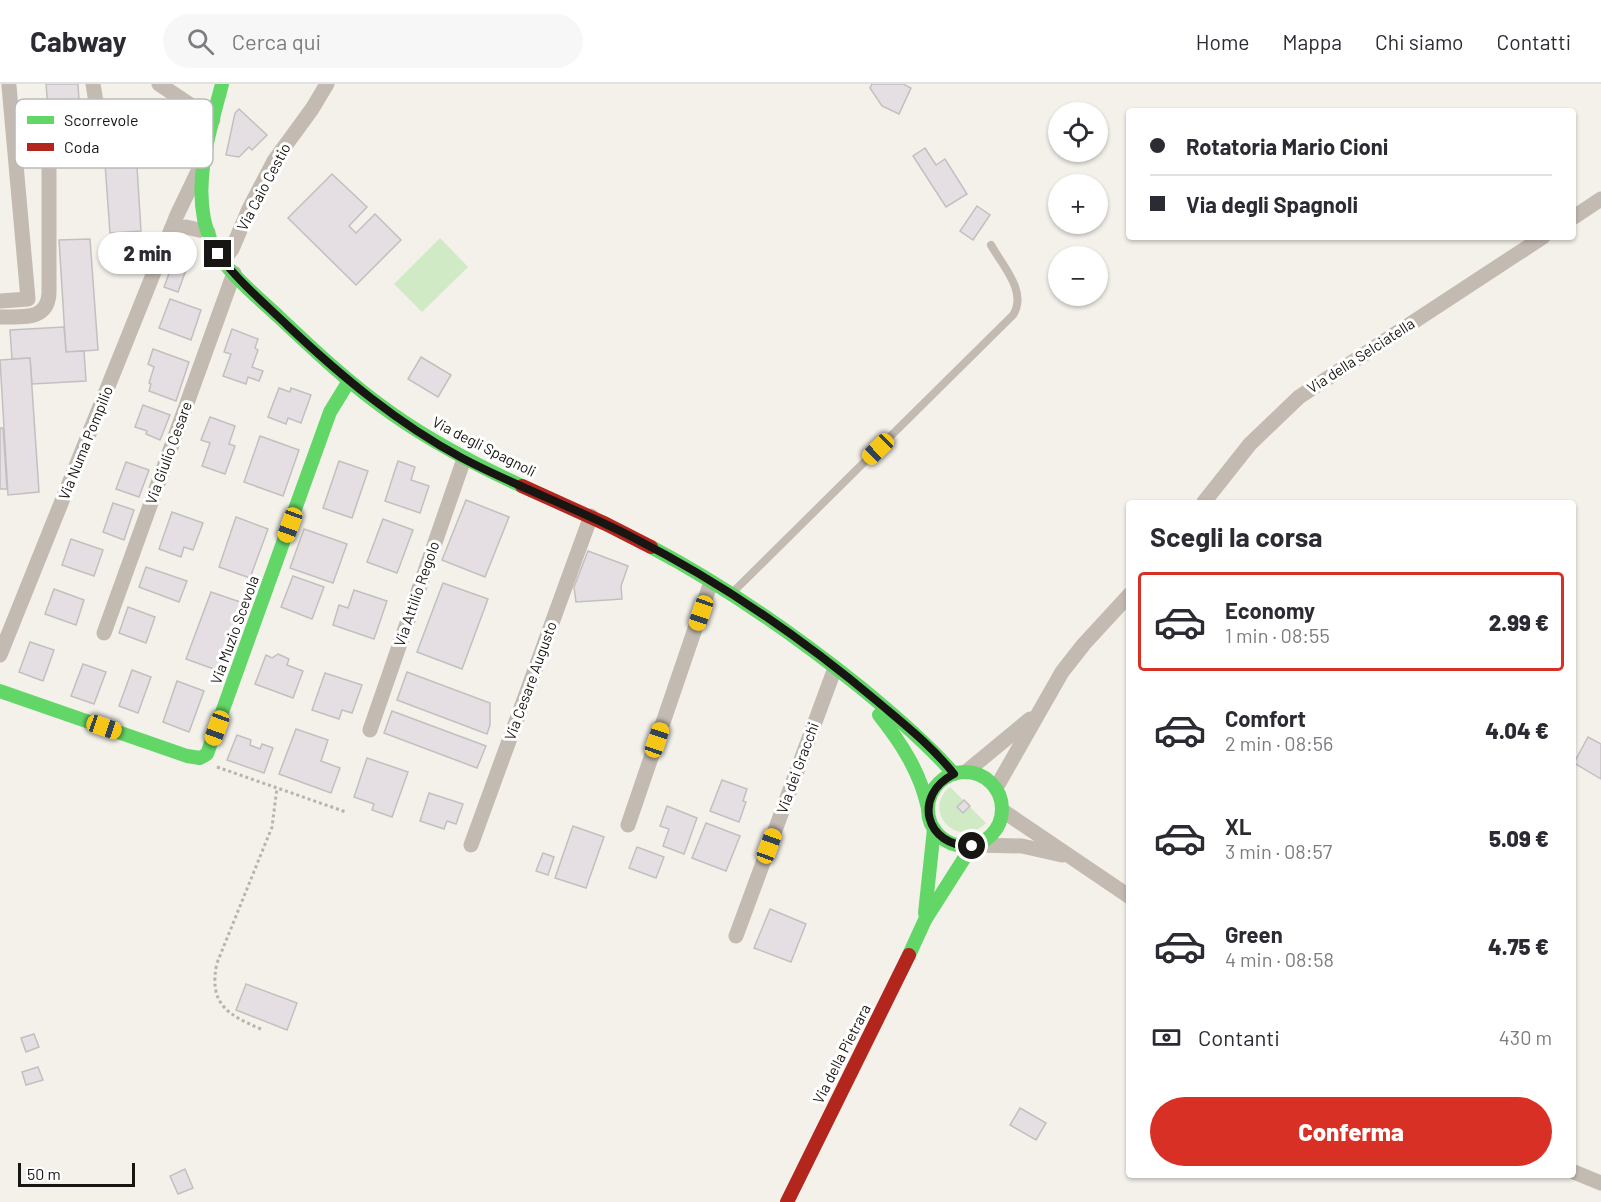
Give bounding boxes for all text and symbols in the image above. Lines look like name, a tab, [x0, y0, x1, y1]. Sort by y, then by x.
search box	[163, 14, 583, 68]
text: Cabway	[30, 24, 127, 58]
icon: search	[184, 25, 217, 58]
text: Cerca qui	[232, 28, 321, 54]
text: Home	[1196, 29, 1249, 54]
text: Mappa	[1282, 29, 1342, 54]
text: Chi siamo	[1375, 29, 1464, 54]
text: Contatti	[1497, 29, 1571, 54]
legend	[15, 99, 213, 168]
map controls	[1048, 102, 1108, 306]
button: locate	[1048, 102, 1108, 162]
text: Scorrevole	[64, 110, 138, 129]
text: Rotatoria Mario Cioni	[1186, 133, 1388, 159]
text: Coda	[64, 137, 99, 156]
street label: Via Caio Cestio	[232, 140, 294, 233]
button: +	[1048, 174, 1108, 234]
text: Via degli Spagnoli	[1186, 191, 1358, 217]
callout: 2 min	[98, 233, 197, 275]
route end	[204, 240, 231, 267]
text: 2 min	[123, 241, 172, 265]
button: −	[1048, 246, 1108, 306]
street label: Via della Selciatella	[1303, 314, 1417, 397]
street label: Via Numa Pompilio	[54, 383, 116, 502]
street label: Via Giulio Cesare	[141, 399, 195, 507]
street label: Via degli Spagnoli	[430, 412, 539, 480]
car	[859, 430, 897, 468]
car	[275, 505, 305, 545]
text: Scegli la corsa	[1150, 520, 1323, 552]
street label: Via Attilio Regolo	[390, 539, 443, 649]
street label: Via Muzio Scevola	[206, 573, 262, 686]
car	[687, 593, 715, 633]
icon: car	[1153, 595, 1207, 649]
text: Economy	[1225, 597, 1315, 623]
text: 2.99 €	[1489, 609, 1549, 635]
street label: Via Cesare Augusto	[500, 619, 560, 743]
text: 1 min · 08:55	[1225, 623, 1330, 647]
icon: car	[1153, 703, 1207, 757]
text: Comfort	[1225, 705, 1306, 731]
car	[202, 708, 232, 748]
car	[84, 713, 124, 741]
text: 4.04 €	[1485, 717, 1549, 743]
street label: Via dei Gracchi	[772, 719, 822, 816]
car	[643, 720, 671, 760]
text: 2 min · 08:56	[1225, 731, 1333, 755]
icon: car	[1153, 811, 1207, 865]
text: XL	[1225, 813, 1251, 839]
text: 5.09 €	[1489, 825, 1549, 851]
car	[754, 826, 784, 866]
route start	[958, 832, 985, 859]
text: 3 min · 08:57	[1225, 839, 1332, 863]
icon: car	[1153, 919, 1207, 973]
text: Green	[1225, 921, 1283, 947]
text: 4.75 €	[1488, 933, 1549, 959]
text: 4 min · 08:58	[1225, 947, 1334, 971]
street label: Via della Pietrara	[808, 1001, 874, 1106]
icon: cash	[1150, 1021, 1183, 1054]
text: Contanti	[1198, 1024, 1280, 1050]
text: 430 m	[1499, 1025, 1552, 1049]
button: Conferma	[1150, 1097, 1552, 1166]
scale bar	[18, 1160, 135, 1188]
text: 50 m	[27, 1164, 61, 1183]

